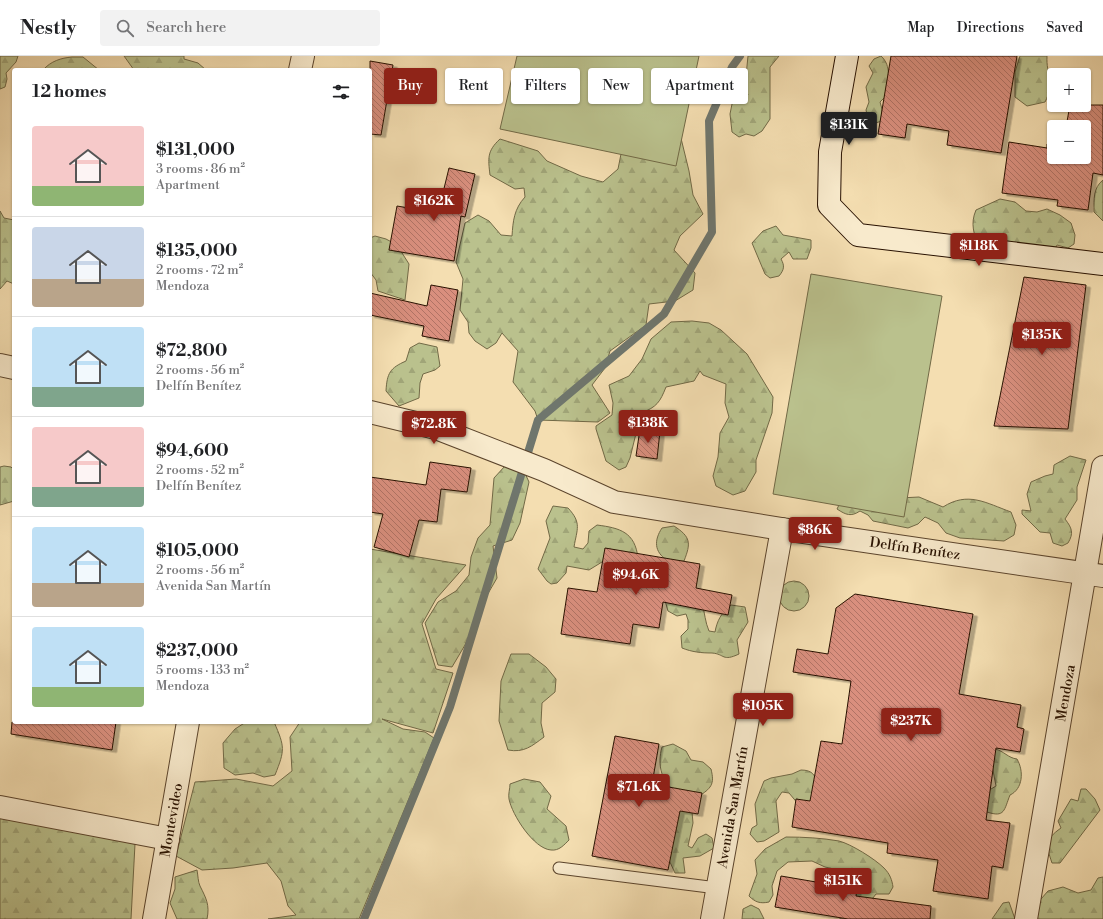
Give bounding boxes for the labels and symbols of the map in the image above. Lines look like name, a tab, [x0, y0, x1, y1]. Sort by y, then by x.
pin: $131K	[821, 112, 877, 146]
pin: $162K	[406, 188, 462, 222]
pin: $118K	[951, 233, 1007, 267]
pin: $135K	[1014, 322, 1070, 356]
pin: $138K	[620, 410, 676, 444]
pin: $72.8K	[401, 411, 467, 445]
pin: $86K	[791, 517, 839, 551]
street label: Delfín Benítez	[868, 534, 962, 564]
pin: $94.6K	[603, 562, 669, 596]
street label: Mendoza	[1052, 662, 1080, 723]
pin: $105K	[735, 693, 791, 727]
pin: $237K	[883, 708, 939, 742]
street label: Avenida San Martín	[713, 744, 753, 871]
pin: $71.6K	[606, 774, 672, 808]
street label: Montevideo	[157, 782, 187, 859]
pin: $151K	[815, 868, 871, 902]

